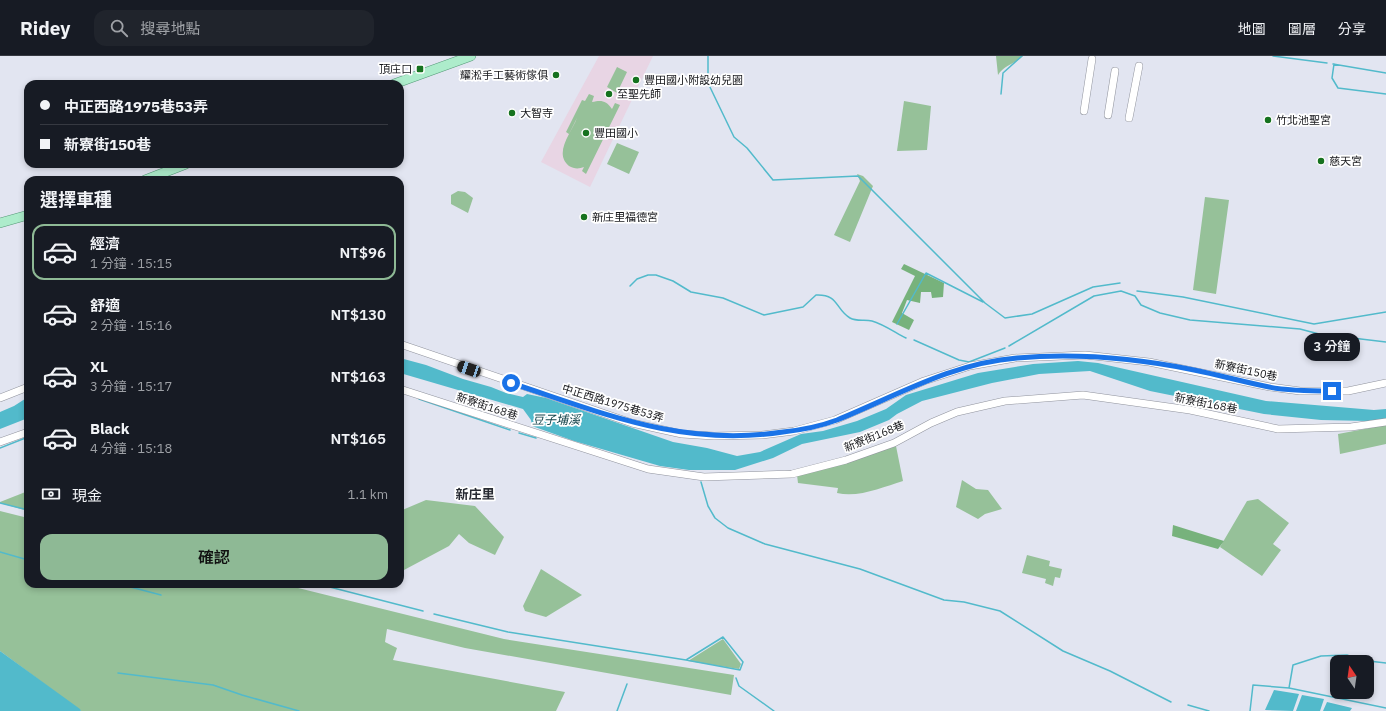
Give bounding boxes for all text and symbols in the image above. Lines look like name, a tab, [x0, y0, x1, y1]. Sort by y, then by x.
search box	[94, 10, 374, 46]
text: Ridey	[20, 16, 70, 40]
icon: search	[108, 17, 130, 39]
text: 搜尋地點	[140, 19, 201, 38]
text: 地圖	[1238, 20, 1266, 38]
text: 圖層	[1288, 20, 1316, 38]
text: 分享	[1338, 20, 1366, 38]
place label: 頂庄口	[379, 62, 412, 76]
marker: 頂庄口	[415, 64, 425, 74]
place label: 耀淞手工藝術傢俱	[460, 68, 548, 82]
marker: 耀淞手工藝術傢俱	[551, 70, 561, 80]
place label: 豐田國小附設幼兒園	[644, 73, 743, 87]
marker: 豐田國小附設幼兒園	[631, 75, 641, 85]
place label: 至聖先師	[617, 87, 661, 101]
marker: 至聖先師	[604, 89, 614, 99]
text: 中正西路1975巷53弄	[64, 97, 208, 116]
place label: 大智寺	[520, 106, 553, 120]
marker: 大智寺	[507, 108, 517, 118]
place label: 竹北池聖宮	[1276, 113, 1331, 127]
marker: 竹北池聖宮	[1263, 115, 1273, 125]
place label: 豐田國小	[594, 126, 638, 140]
marker: 豐田國小	[581, 128, 591, 138]
text: 新寮街150巷	[64, 135, 151, 154]
place label: 慈天宮	[1329, 154, 1362, 168]
marker: 慈天宮	[1316, 156, 1326, 166]
text: 選擇車種	[40, 188, 112, 211]
place label: 新庄里福德宮	[592, 210, 658, 224]
marker: 新庄里福德宮	[579, 212, 589, 222]
icon: car	[42, 234, 78, 270]
text: 經濟	[90, 234, 120, 253]
text: NT$96	[340, 243, 386, 262]
text: 1 分鐘 · 15:15	[90, 255, 172, 272]
icon: car	[42, 296, 78, 332]
text: 舒適	[90, 296, 120, 315]
text: NT$130	[331, 305, 386, 324]
text: 2 分鐘 · 15:16	[90, 317, 172, 334]
callout: 3 分鐘	[1304, 333, 1360, 361]
text: 3 分鐘	[1314, 338, 1350, 355]
text: XL	[90, 357, 108, 376]
street label: 新寮街150巷	[1213, 357, 1279, 383]
icon: car	[42, 358, 78, 394]
car	[456, 359, 482, 379]
text: NT$163	[331, 367, 386, 386]
route start	[502, 374, 520, 392]
text: 3 分鐘 · 15:17	[90, 378, 172, 395]
street label: 中正西路1975巷53弄	[560, 381, 666, 425]
route end	[1323, 382, 1341, 400]
street label: 新寮街168巷	[454, 389, 520, 423]
street label: 新寮街168巷	[1173, 390, 1239, 416]
water label: 豆子埔溪	[532, 412, 582, 427]
street label: 新寮街168巷	[842, 418, 906, 454]
text: Black	[90, 419, 130, 438]
icon: car	[42, 420, 78, 456]
text: NT$165	[331, 429, 386, 448]
text: 4 分鐘 · 15:18	[90, 440, 172, 457]
icon: cash	[40, 483, 62, 505]
text: 現金	[72, 486, 102, 505]
text: 1.1 km	[348, 486, 388, 503]
district label: 新庄里	[455, 486, 495, 503]
button: 確認	[40, 534, 388, 580]
north arrow	[1330, 655, 1374, 699]
map controls	[1330, 655, 1374, 699]

